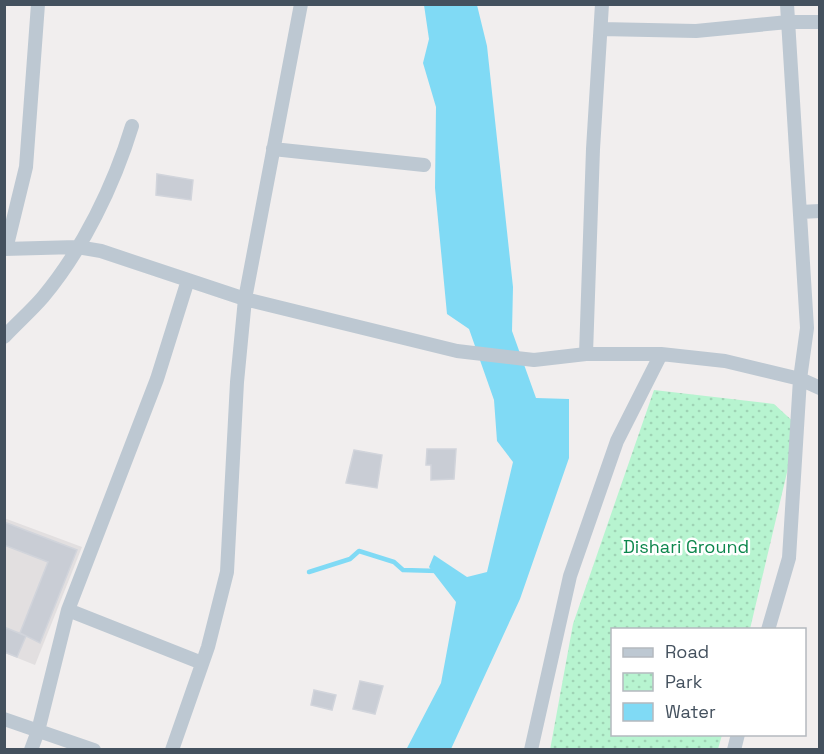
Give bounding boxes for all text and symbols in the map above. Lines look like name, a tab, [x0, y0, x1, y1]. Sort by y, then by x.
park label: Dishari Ground	[623, 535, 749, 558]
legend	[611, 628, 806, 736]
text: Road	[665, 640, 709, 663]
text: Park	[665, 670, 703, 693]
text: Water	[665, 700, 716, 723]

